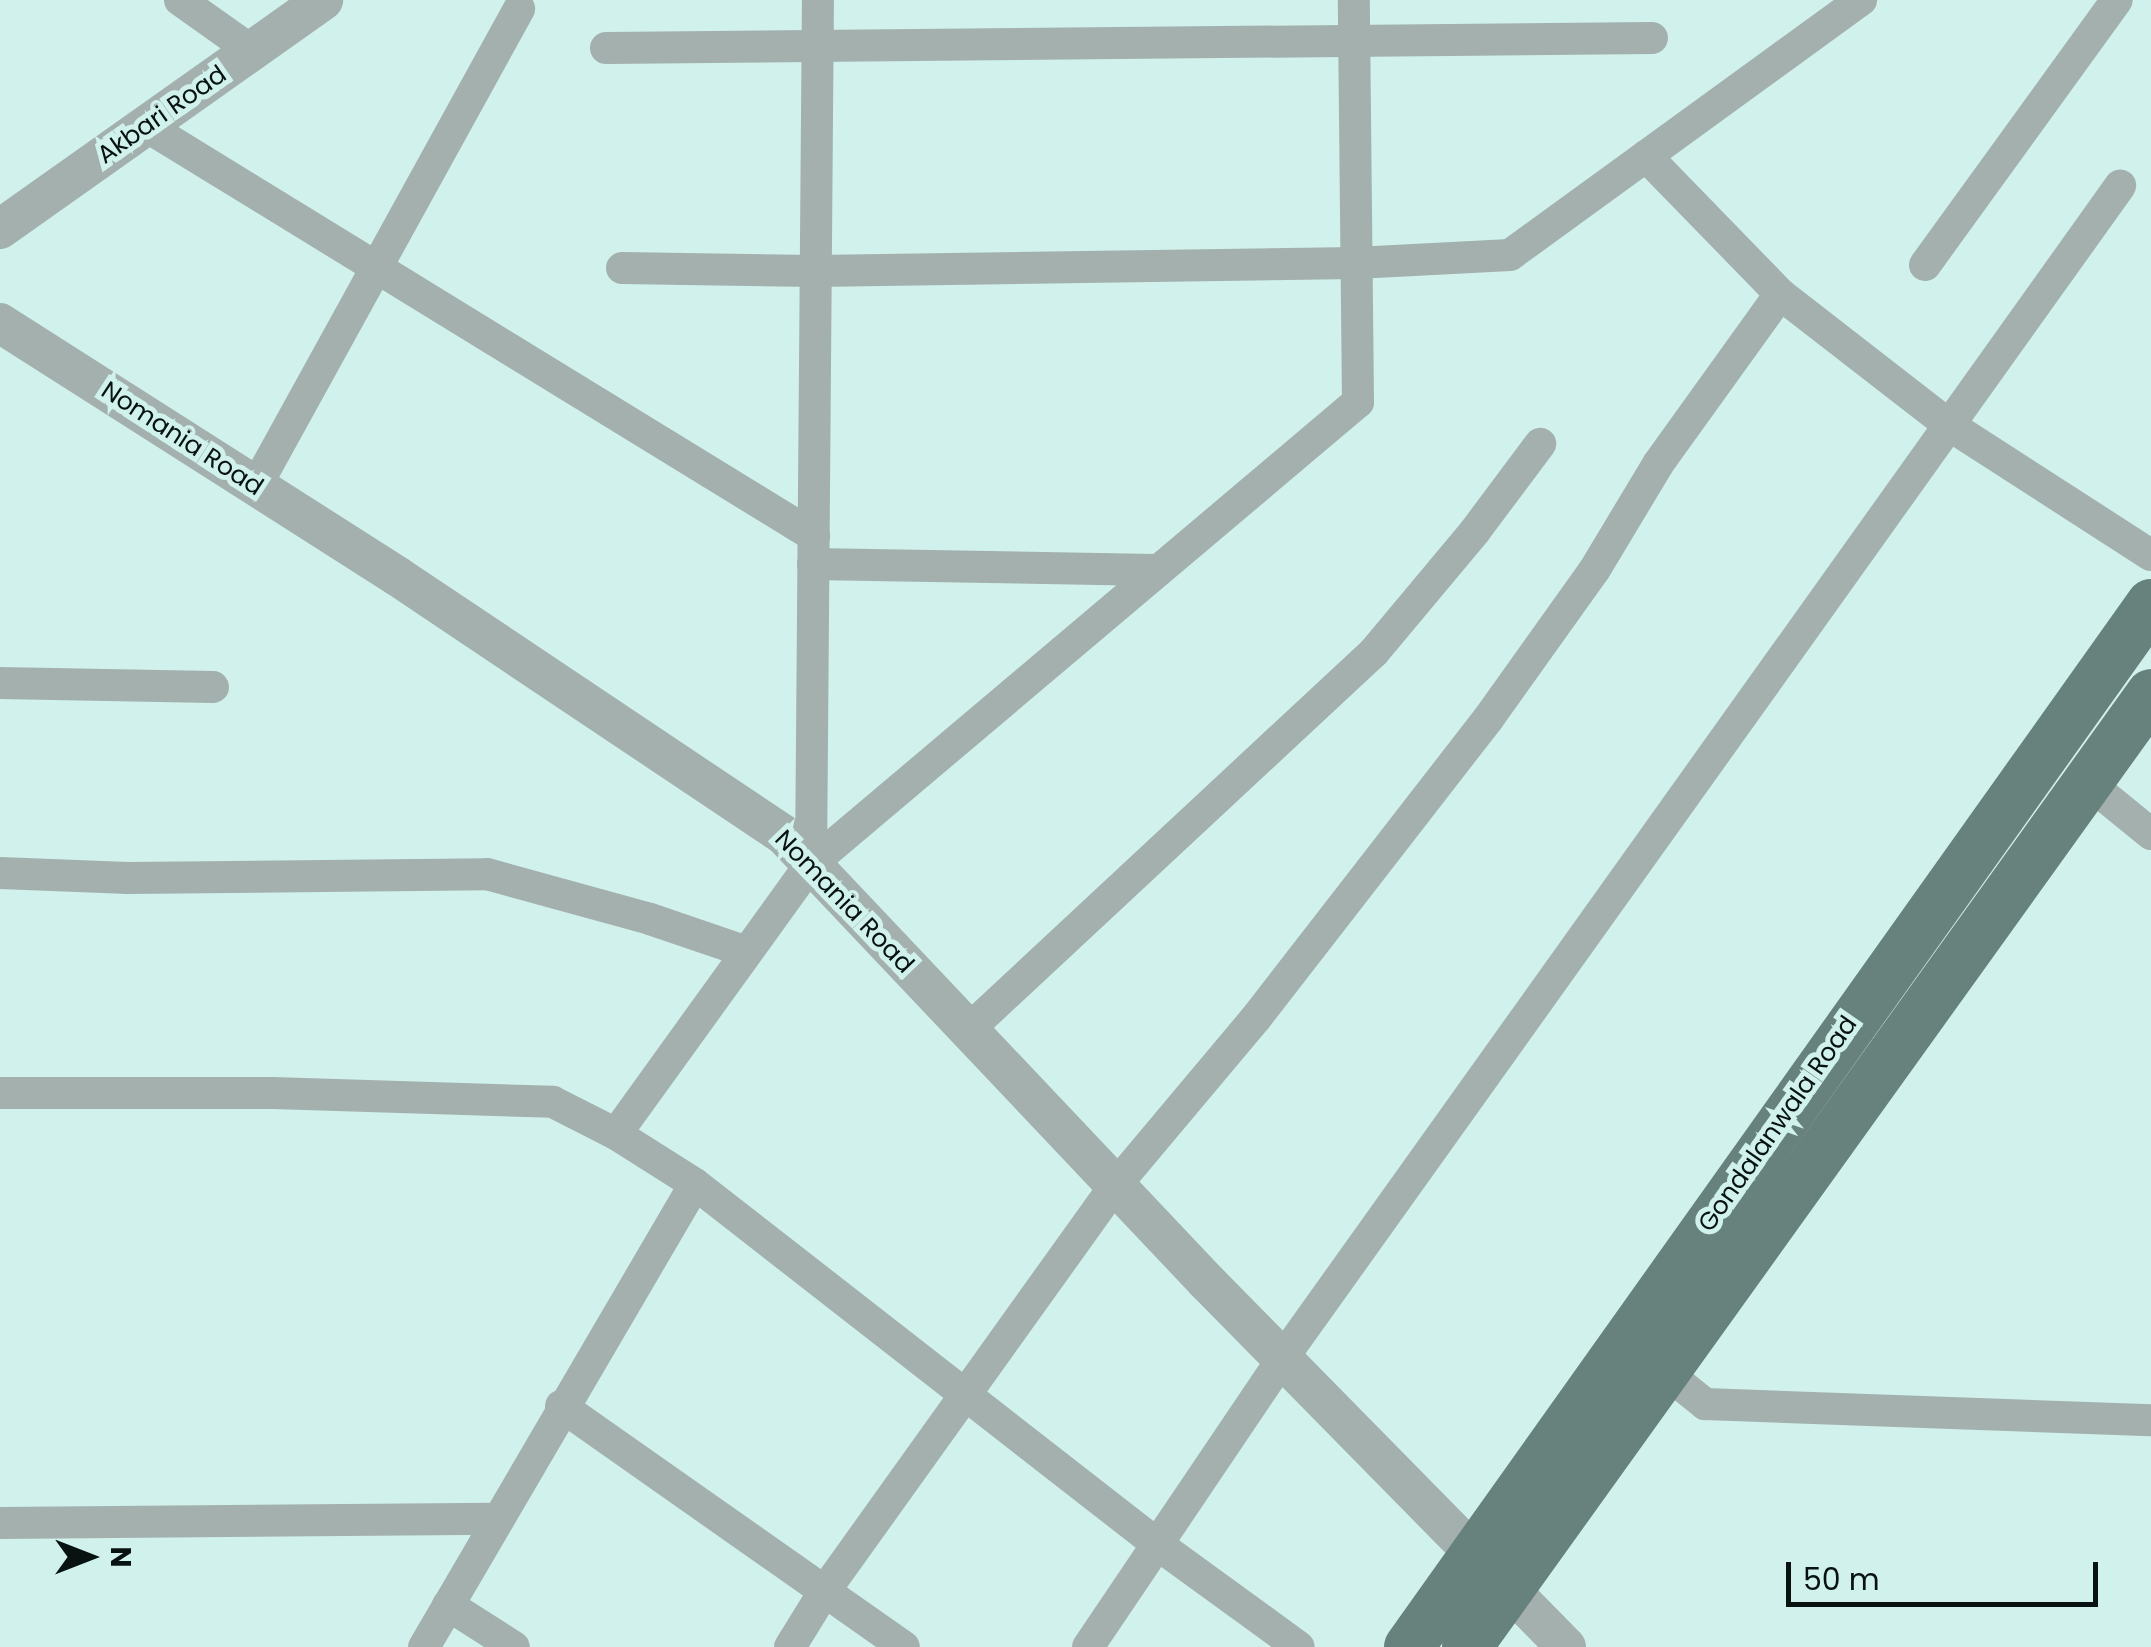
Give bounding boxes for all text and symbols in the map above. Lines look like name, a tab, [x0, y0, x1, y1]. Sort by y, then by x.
street label: Akbari Road	[92, 60, 232, 170]
street label: Nomania Road	[95, 376, 269, 502]
street label: Nomania Road	[768, 824, 920, 980]
street label: Gondalanwala Road	[1692, 1010, 1864, 1238]
north arrow	[40, 1507, 140, 1607]
scale bar	[1791, 1542, 2104, 1604]
text: N	[101, 1546, 140, 1568]
text: 50 m	[1803, 1558, 1880, 1601]

